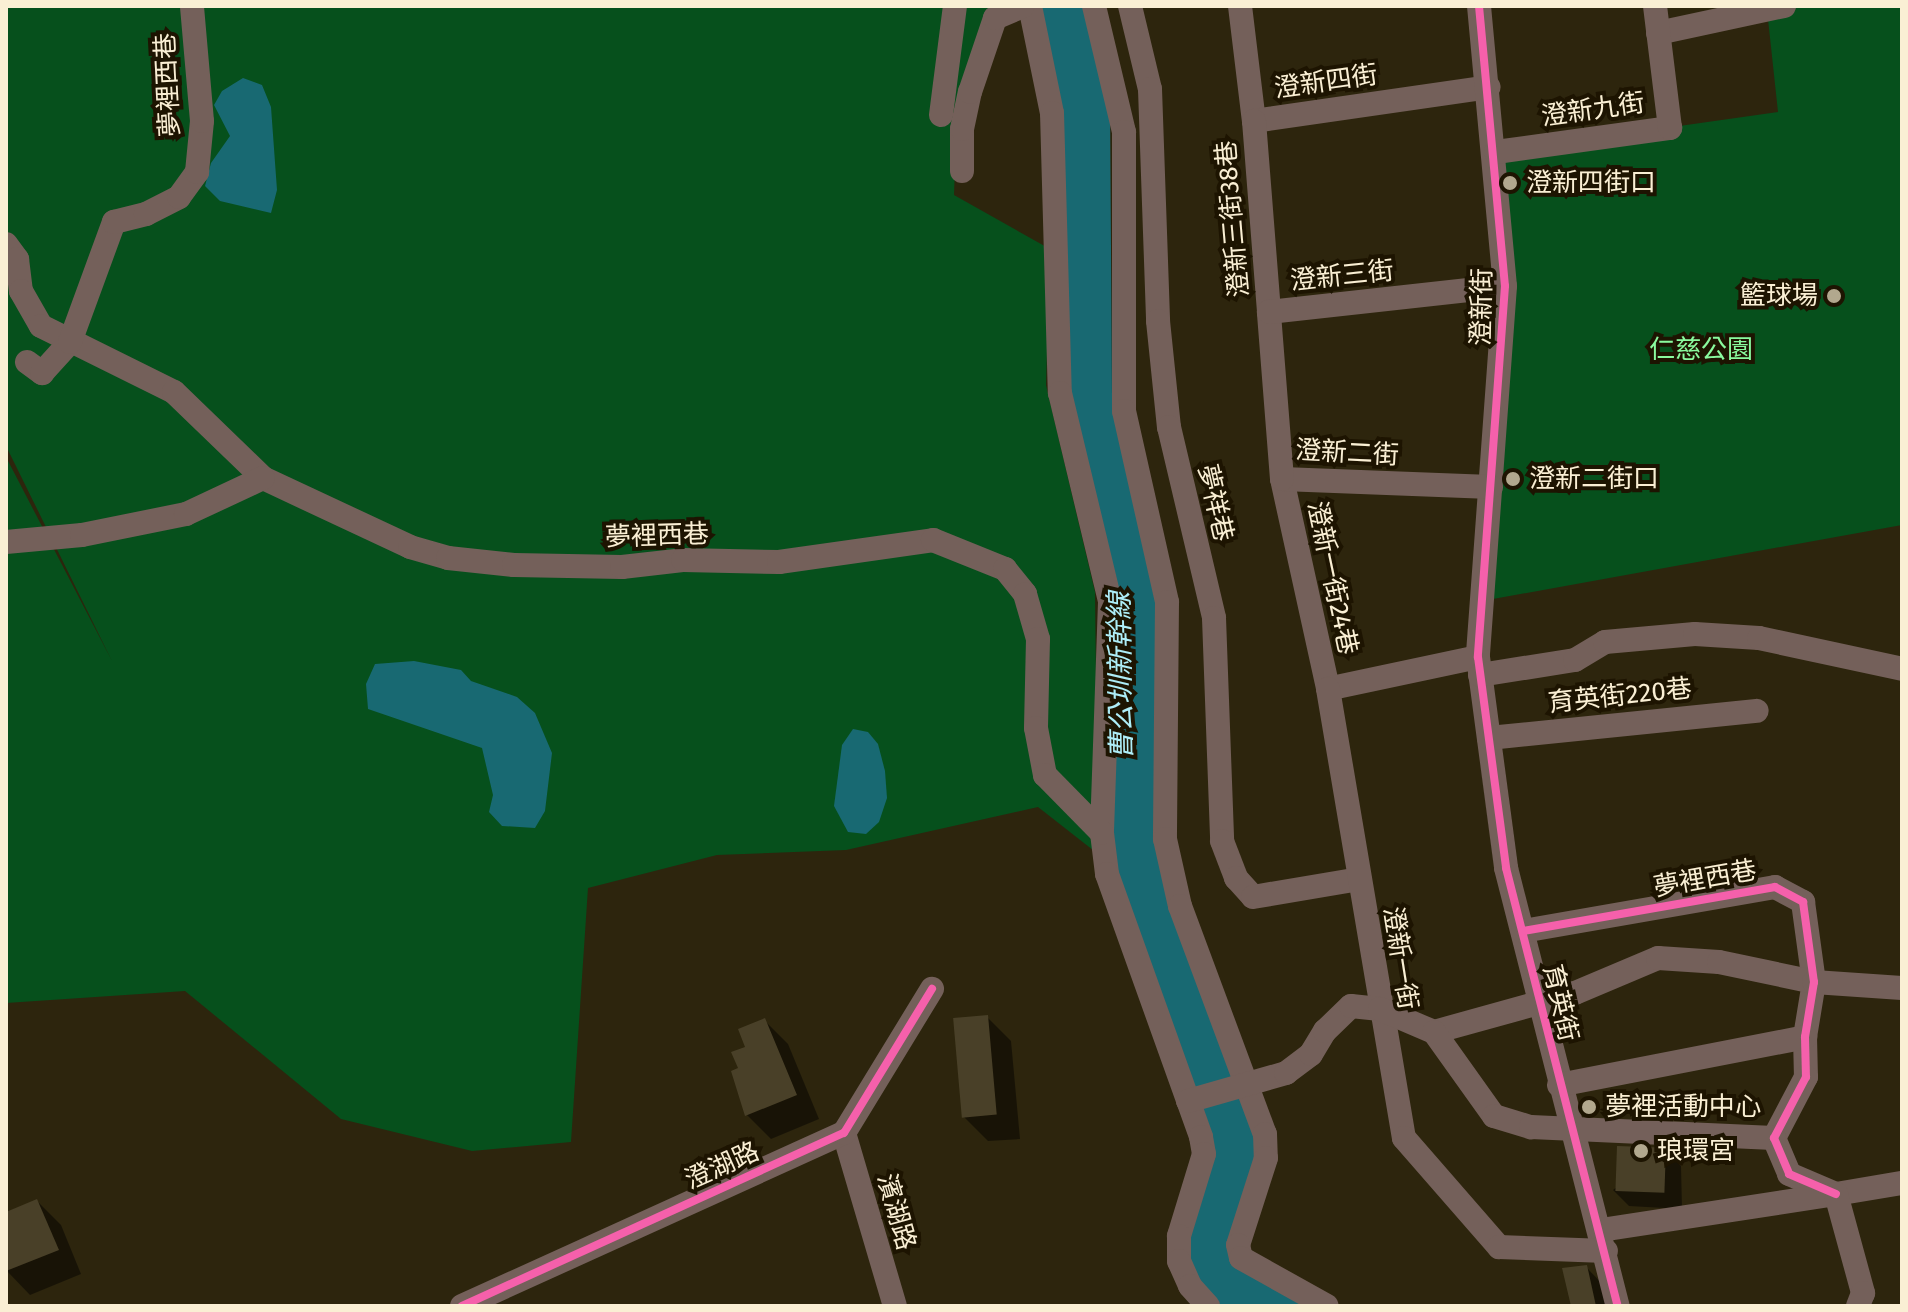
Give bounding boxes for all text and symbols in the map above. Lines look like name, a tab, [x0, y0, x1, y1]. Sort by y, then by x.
street label: 夢裡西巷	[150, 32, 186, 138]
street label: 澄新四街	[1272, 59, 1380, 105]
street label: 澄新九街	[1539, 87, 1647, 133]
street label: 澄新三街38巷	[1211, 139, 1255, 299]
place label: 澄新四街口	[1526, 167, 1656, 199]
marker: 澄新四街口	[1501, 174, 1519, 192]
street label: 澄新三街	[1289, 255, 1395, 297]
street label: 澄新街	[1466, 268, 1498, 346]
place label: 籃球場	[1740, 280, 1818, 312]
marker: 籃球場	[1825, 287, 1843, 305]
park label: 仁慈公園	[1649, 334, 1753, 366]
street label: 澄新二街	[1294, 435, 1400, 471]
street label: 夢祥巷	[1191, 461, 1239, 545]
place label: 澄新二街口	[1529, 463, 1659, 495]
marker: 澄新二街口	[1504, 470, 1522, 488]
street label: 澄新一街24巷	[1301, 498, 1363, 658]
street label: 夢裡西巷	[604, 519, 710, 553]
water label: 曹公圳新幹線	[1103, 592, 1139, 760]
street label: 育英街220巷	[1547, 673, 1693, 719]
street label: 夢裡西巷	[1651, 855, 1759, 903]
street label: 澄新一街	[1376, 904, 1424, 1012]
street label: 育英街	[1536, 961, 1584, 1045]
place label: 夢裡活動中心	[1605, 1091, 1761, 1123]
marker: 夢裡活動中心	[1580, 1098, 1598, 1116]
place label: 琅環宮	[1657, 1135, 1735, 1167]
street label: 澄湖路	[680, 1136, 764, 1196]
marker: 琅環宮	[1632, 1142, 1650, 1160]
street label: 濱湖路	[870, 1170, 922, 1254]

